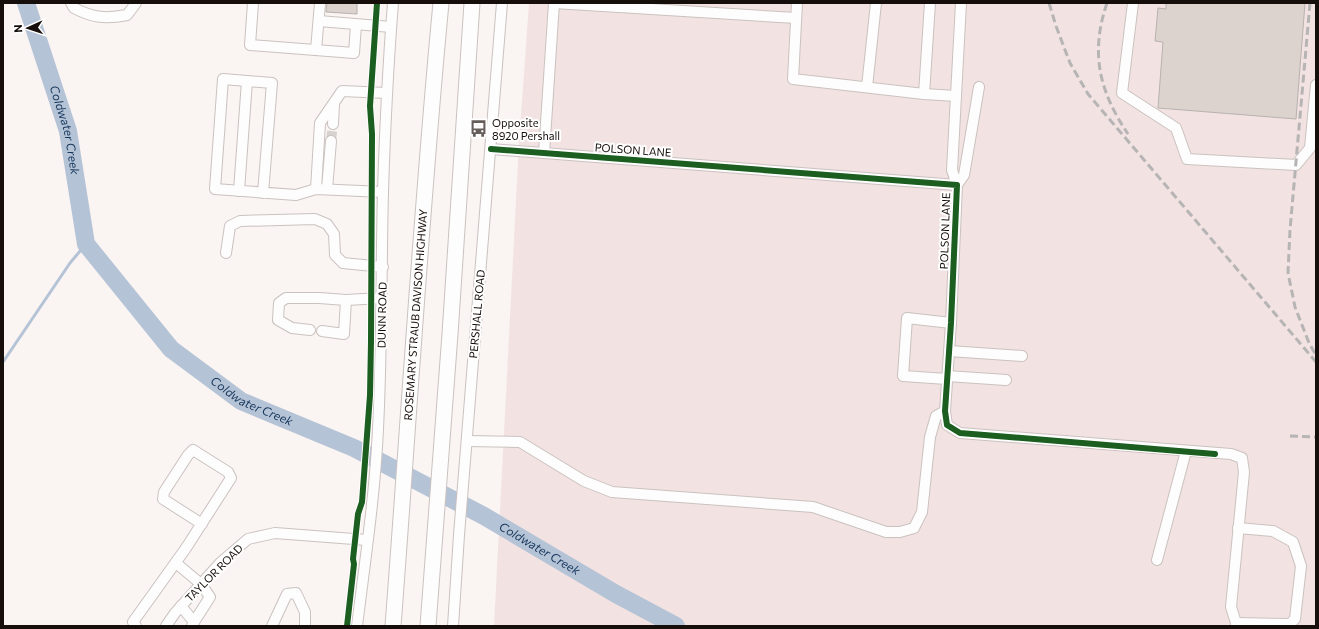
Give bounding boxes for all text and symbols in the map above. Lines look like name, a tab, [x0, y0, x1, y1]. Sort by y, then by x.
north arrow	[8, 8, 48, 48]
text: N	[11, 24, 24, 33]
water label: Coldwater Creek	[47, 83, 83, 176]
place label: Opposite 8920 Pershall	[492, 116, 560, 142]
bus stop icon: Opposite 8920 Pershall	[469, 119, 489, 139]
street label: POLSON LANE	[594, 140, 672, 159]
street label: POLSON LANE	[937, 192, 952, 270]
street label: ROSEMARY STRAUB DAVISON HIGHWAY	[401, 209, 429, 421]
street label: PERSHALL ROAD	[466, 269, 487, 359]
street label: DUNN ROAD	[374, 282, 389, 348]
water label: Coldwater Creek	[208, 373, 296, 428]
water label: Coldwater Creek	[497, 519, 583, 577]
street label: TAYLOR ROAD	[182, 541, 245, 604]

